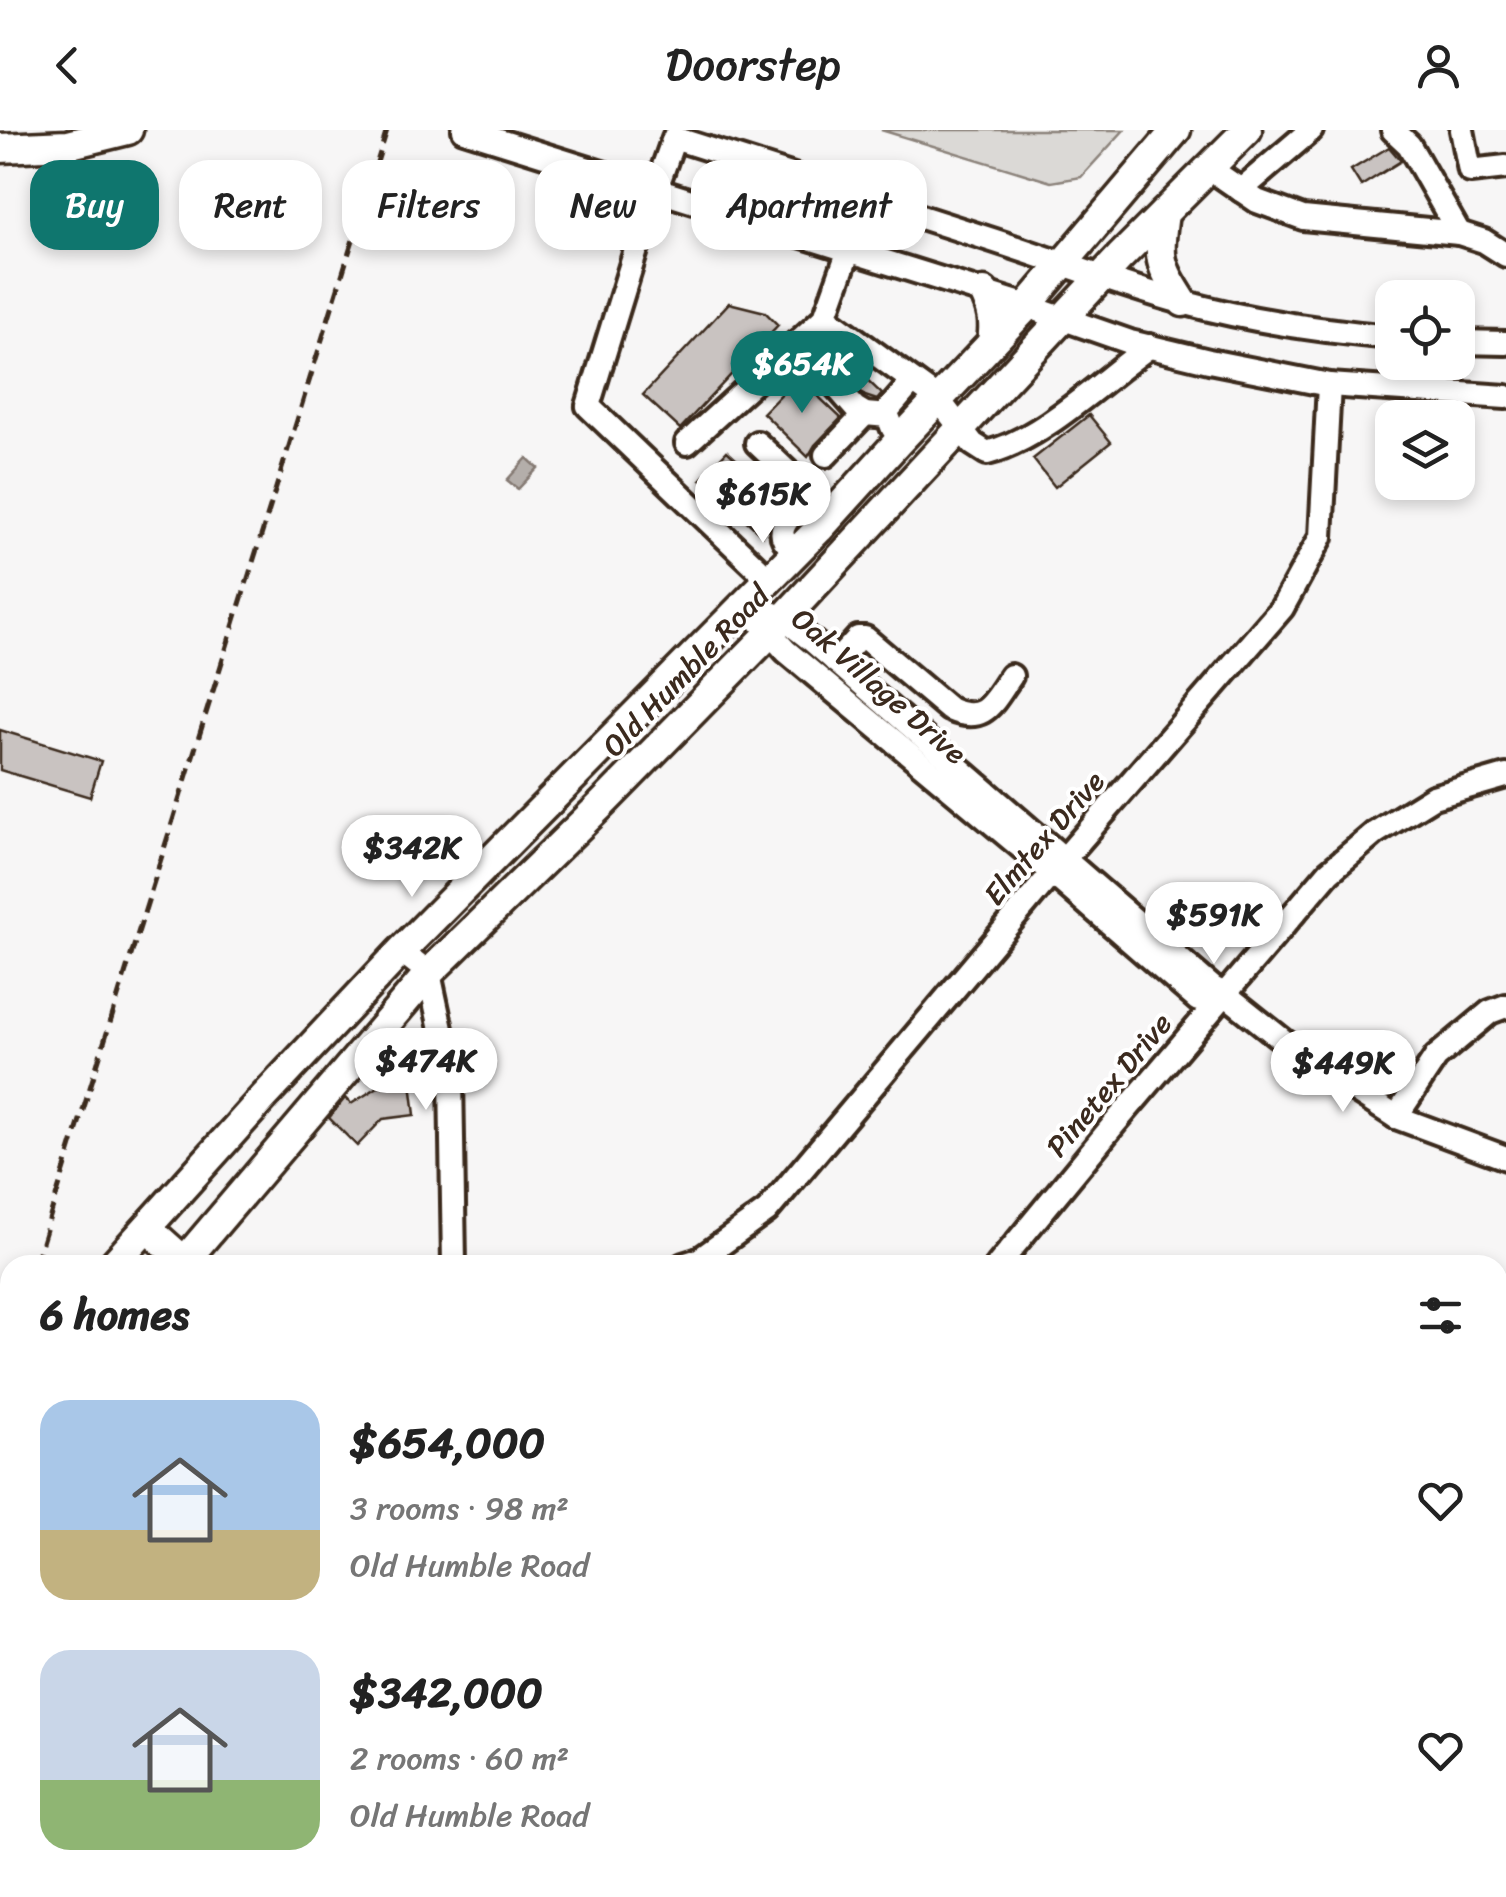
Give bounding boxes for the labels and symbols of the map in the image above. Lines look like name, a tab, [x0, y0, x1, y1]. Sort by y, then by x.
pin: $654K	[732, 331, 872, 416]
pin: $615K	[693, 461, 833, 546]
street label: Old Humble Road	[589, 570, 785, 770]
street label: Oak Village Drive	[778, 593, 980, 779]
street label: Elmtex Drive	[969, 758, 1119, 918]
pin: $342K	[342, 815, 482, 900]
pin: $591K	[1144, 882, 1284, 967]
street label: Pinetex Drive	[1032, 1000, 1186, 1170]
pin: $474K	[356, 1028, 496, 1113]
pin: $449K	[1273, 1030, 1413, 1115]

